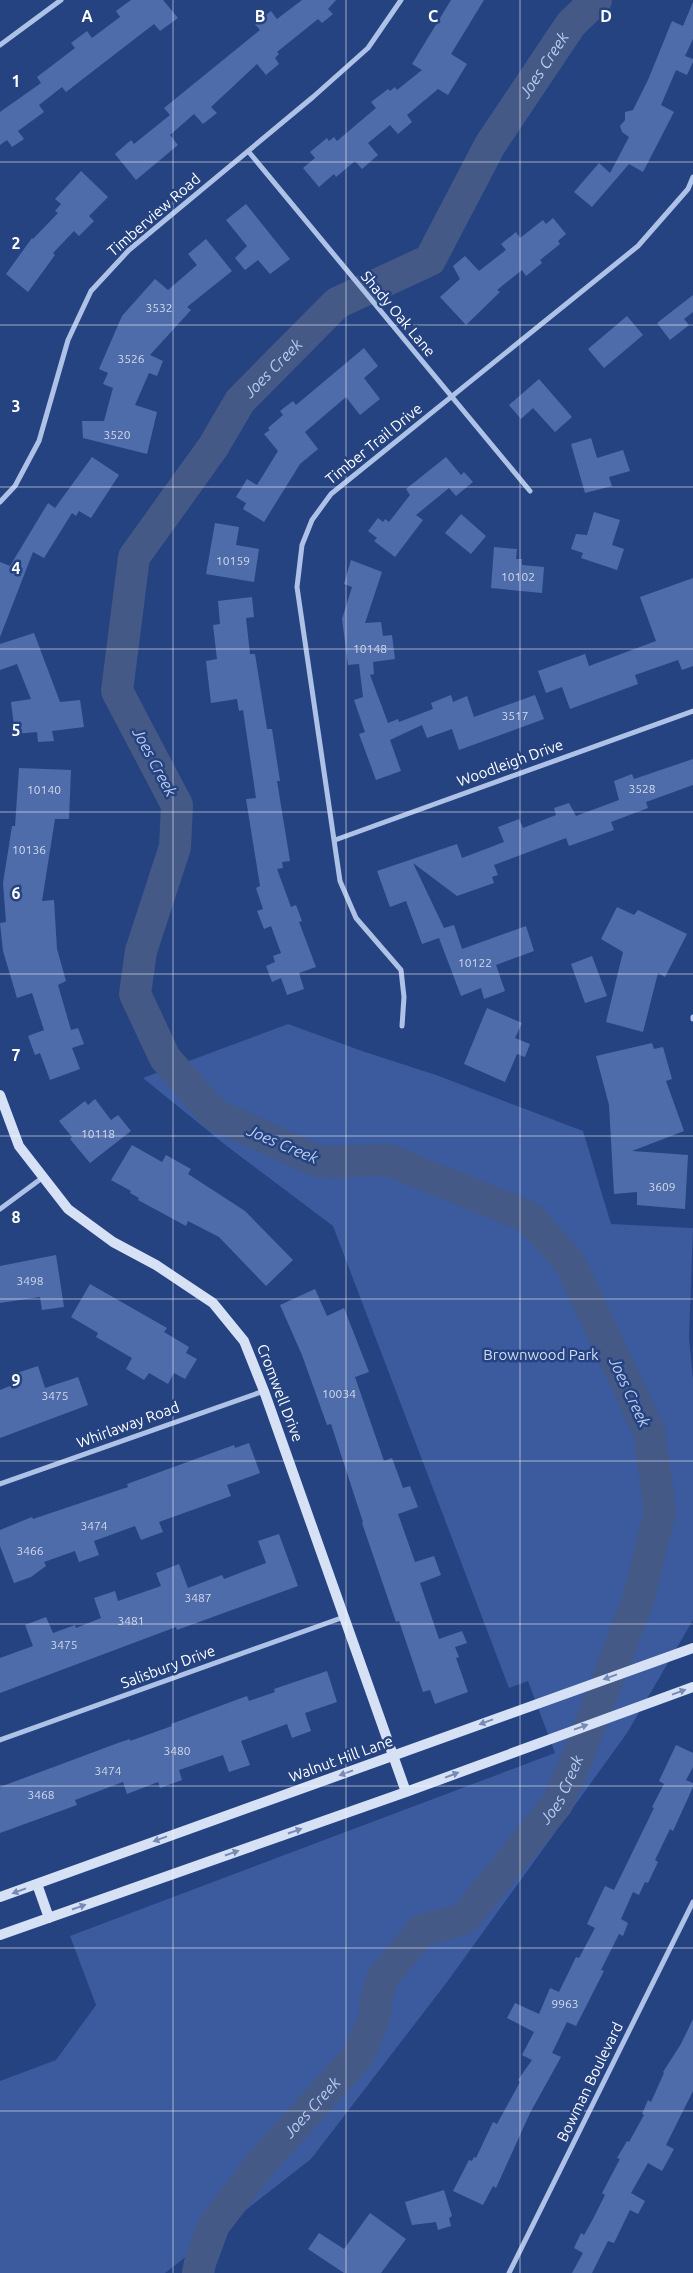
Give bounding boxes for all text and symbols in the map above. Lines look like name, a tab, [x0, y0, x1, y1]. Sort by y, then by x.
text: A	[81, 7, 93, 25]
text: B	[255, 7, 265, 25]
text: C	[428, 7, 438, 25]
text: D	[600, 7, 612, 25]
water label: Joes Creek	[515, 28, 573, 102]
text: 1	[11, 72, 21, 90]
street label: Timberview Road	[104, 170, 203, 259]
text: 2	[11, 234, 21, 252]
street label: Shady Oak Lane	[358, 268, 439, 360]
house number: 3532	[145, 301, 173, 314]
water label: Joes Creek	[239, 334, 306, 402]
house number: 3526	[117, 352, 145, 365]
text: 3	[11, 397, 21, 415]
street label: Timber Trail Drive	[322, 400, 425, 488]
house number: 3520	[103, 428, 131, 441]
house number: 10159	[216, 554, 250, 567]
text: 4	[11, 559, 21, 577]
house number: 10102	[501, 570, 535, 583]
house number: 10148	[353, 642, 387, 655]
house number: 3517	[501, 709, 529, 722]
text: 5	[11, 721, 21, 739]
water label: Joes Creek	[129, 724, 181, 800]
street label: Woodleigh Drive	[454, 735, 565, 790]
house number: 3528	[628, 782, 656, 795]
house number: 10140	[27, 783, 61, 796]
house number: 10136	[12, 843, 46, 856]
text: 6	[11, 884, 21, 902]
house number: 10122	[458, 956, 492, 969]
text: 7	[11, 1046, 21, 1064]
water label: Joes Creek	[244, 1121, 322, 1167]
house number: 10118	[81, 1127, 115, 1140]
house number: 3609	[648, 1180, 676, 1193]
text: 8	[11, 1208, 21, 1226]
house number: 3498	[16, 1274, 44, 1287]
street label: Cromwell Drive	[254, 1342, 307, 1444]
park label: Brownwood Park	[483, 1346, 599, 1363]
water label: Joes Creek	[606, 1353, 654, 1431]
text: 9	[11, 1371, 21, 1389]
house number: 10034	[322, 1387, 356, 1400]
house number: 3475	[41, 1389, 69, 1402]
street label: Whirlaway Road	[74, 1398, 181, 1451]
house number: 3474	[80, 1519, 108, 1532]
house number: 3466	[16, 1544, 44, 1557]
house number: 3487	[184, 1591, 212, 1604]
house number: 3481	[117, 1614, 145, 1627]
house number: 3475	[50, 1638, 78, 1651]
street label: Salisbury Drive	[118, 1642, 217, 1691]
one-way arrow	[603, 1674, 618, 1682]
one-way arrow	[671, 1688, 686, 1695]
one-way arrow	[478, 1718, 493, 1726]
one-way arrow	[573, 1723, 588, 1730]
street label: Walnut Hill Lane	[287, 1732, 395, 1785]
house number: 3480	[163, 1744, 191, 1757]
water label: Joes Creek	[535, 1751, 587, 1828]
house number: 3474	[94, 1764, 122, 1777]
one-way arrow	[339, 1770, 354, 1777]
one-way arrow	[444, 1771, 459, 1778]
house number: 3468	[27, 1788, 55, 1801]
one-way arrow	[288, 1827, 303, 1834]
one-way arrow	[153, 1836, 168, 1844]
one-way arrow	[225, 1849, 240, 1856]
one-way arrow	[11, 1888, 26, 1895]
one-way arrow	[72, 1903, 87, 1911]
house number: 9963	[551, 1997, 579, 2010]
street label: Bowman Boulevard	[553, 2019, 626, 2144]
water label: Joes Creek	[279, 2073, 344, 2142]

